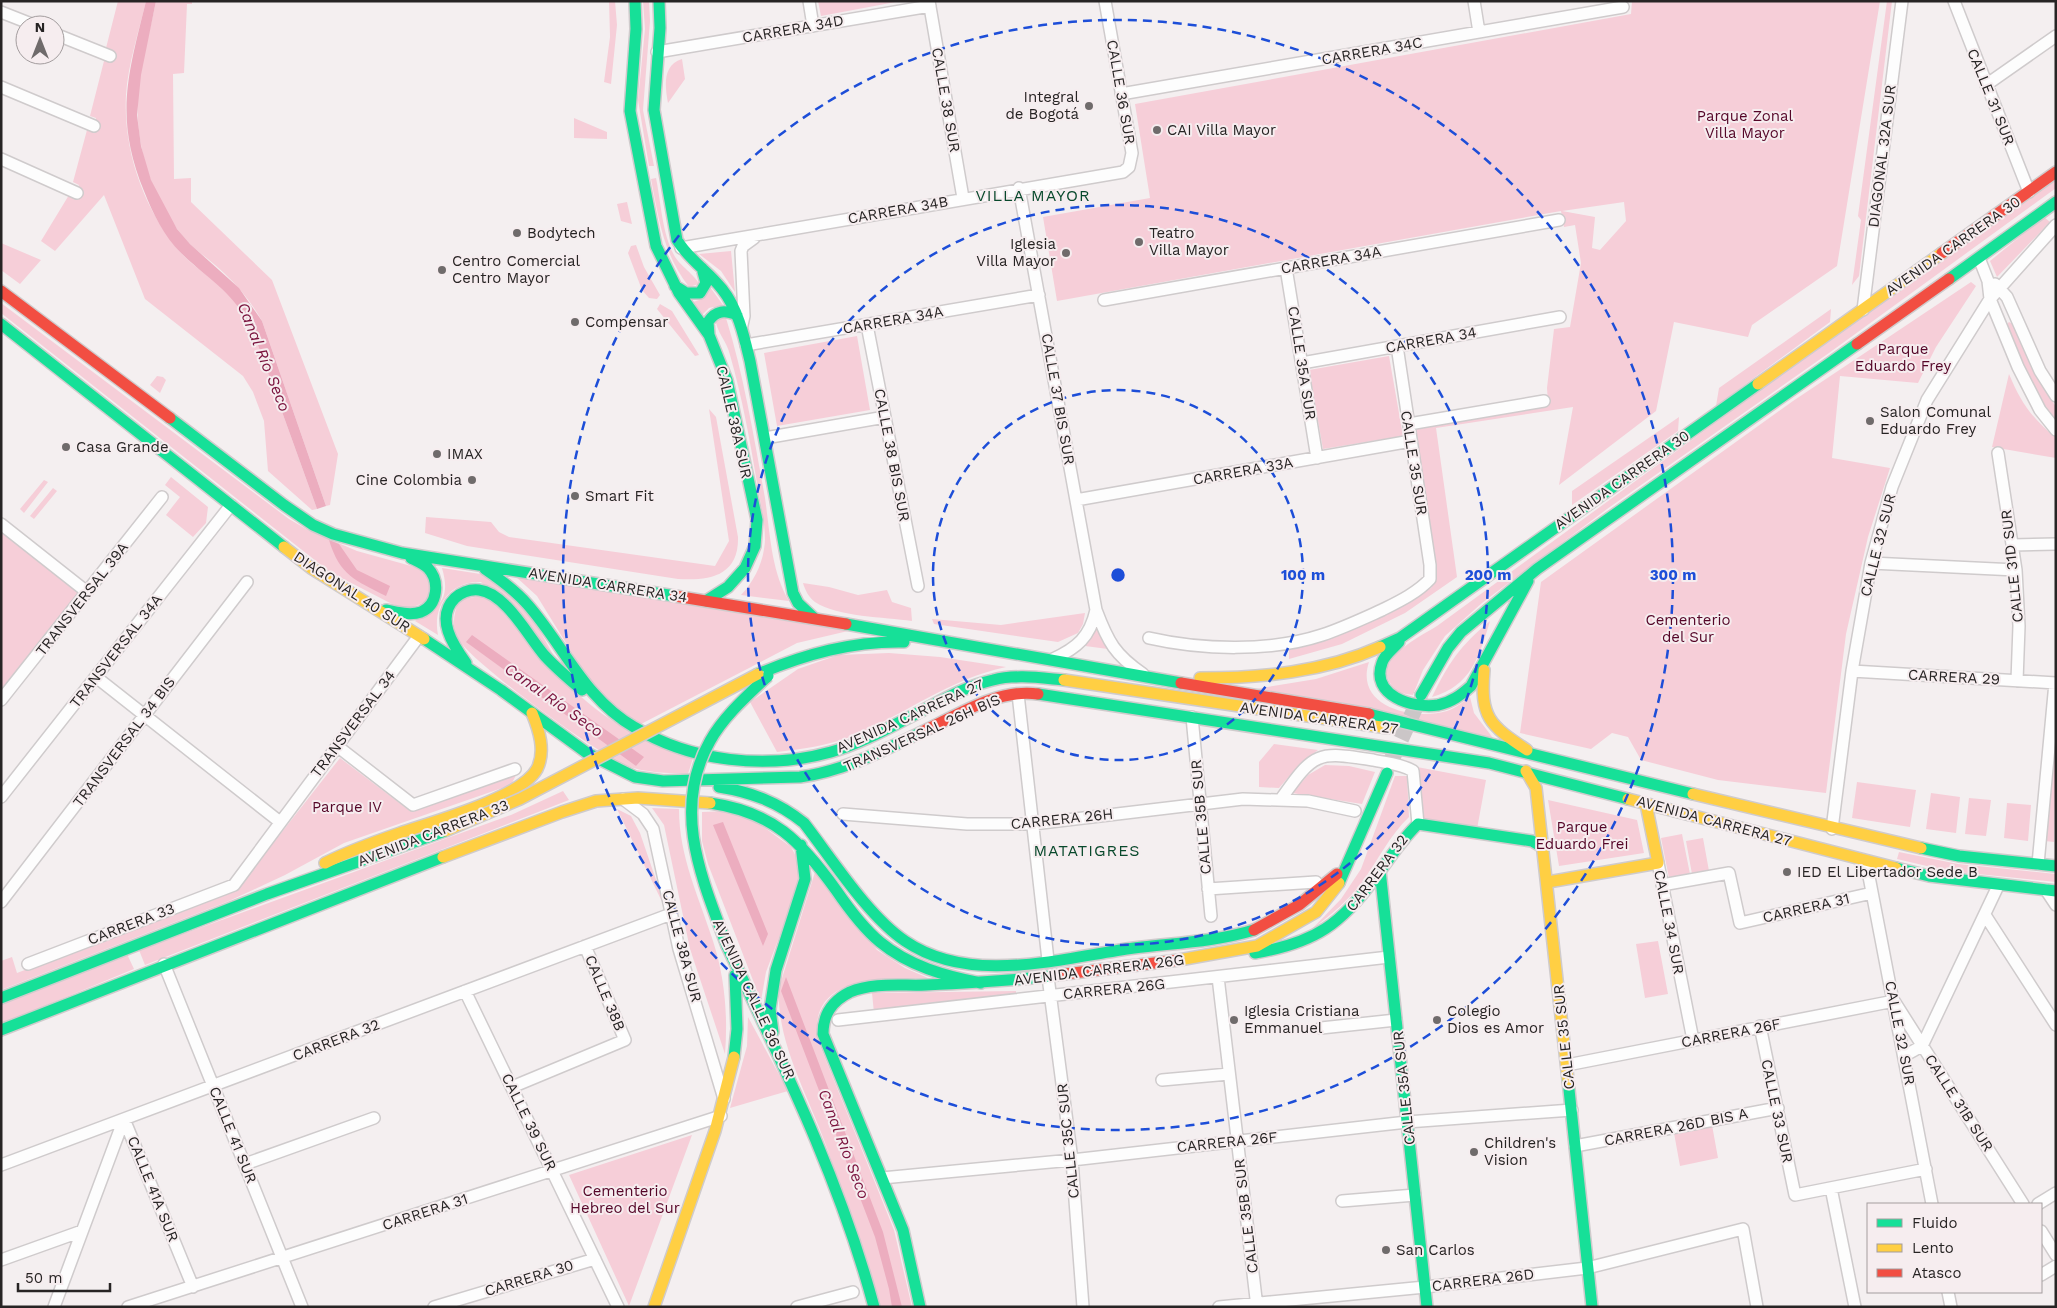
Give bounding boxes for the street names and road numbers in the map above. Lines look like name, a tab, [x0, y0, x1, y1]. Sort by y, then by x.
street label: CARRERA 34D	[741, 11, 845, 47]
street label: CARRERA 34C	[1320, 33, 1424, 69]
street label: CALLE 36 SUR	[1103, 38, 1139, 146]
street label: CALLE 38 SUR	[928, 46, 964, 154]
street label: CALLE 31 SUR	[1963, 46, 2019, 148]
street label: DIAGONAL 32A SUR	[1864, 84, 1900, 228]
street label: CARRERA 34B	[846, 192, 950, 228]
street label: AVENIDA CARRERA 30	[1882, 193, 2024, 299]
street label: CARRERA 34A	[1279, 242, 1383, 278]
street label: CARRERA 34A	[841, 302, 945, 338]
street label: CALLE 35A SUR	[1284, 305, 1320, 421]
street label: CARRERA 34	[1384, 323, 1478, 357]
street label: CALLE 37 BIS SUR	[1038, 332, 1078, 466]
street label: CALLE 38A SUR	[712, 364, 756, 480]
street label: CALLE 38 BIS SUR	[870, 387, 914, 523]
street label: CALLE 35 SUR	[1397, 409, 1431, 517]
street label: AVENIDA CARRERA 30	[1551, 427, 1693, 533]
street label: CARRERA 33A	[1191, 453, 1295, 489]
street label: CALLE 32 SUR	[1856, 492, 1900, 598]
street label: CALLE 31D SUR	[1997, 509, 2027, 623]
street label: TRANSVERSAL 39A	[32, 538, 132, 659]
street label: DIAGONAL 40 SUR	[290, 548, 414, 636]
street label: AVENIDA CARRERA 34	[527, 564, 689, 606]
street label: TRANSVERSAL 34A	[66, 590, 166, 712]
street label: CARRERA 29	[1908, 666, 2000, 688]
street label: TRANSVERSAL 34	[307, 667, 399, 781]
street label: TRANSVERSAL 34 BIS	[69, 673, 179, 811]
street label: AVENIDA CARRERA 27	[833, 675, 987, 757]
street label: TRANSVERSAL 26H BIS	[841, 690, 1003, 776]
street label: AVENIDA CARRERA 27	[1239, 698, 1399, 738]
street label: CALLE 35B SUR	[1187, 759, 1215, 875]
street label: AVENIDA CARRERA 27	[1635, 792, 1793, 850]
street label: AVENIDA CARRERA 33	[355, 796, 511, 870]
street label: CARRERA 26H	[1010, 805, 1114, 833]
street label: CARRERA 32	[1342, 831, 1412, 915]
street label: CALLE 34 SUR	[1650, 868, 1688, 976]
street label: CALLE 38A SUR	[658, 888, 706, 1004]
street label: CARRERA 31	[1761, 889, 1851, 927]
street label: CARRERA 33	[85, 899, 177, 949]
street label: AVENIDA CALLE 36 SUR	[709, 916, 799, 1082]
street label: AVENIDA CARRERA 26G	[1012, 951, 1186, 989]
street label: CALLE 38B	[581, 952, 629, 1034]
street label: CARRERA 26G	[1062, 975, 1166, 1003]
street label: CALLE 32 SUR	[1881, 979, 1919, 1087]
street label: CALLE 35 SUR	[1550, 984, 1578, 1090]
street label: CARRERA 32	[290, 1015, 382, 1065]
street label: CARRERA 26F	[1680, 1015, 1782, 1051]
street label: CALLE 35A SUR	[1389, 1030, 1419, 1146]
street label: CALLE 31B SUR	[1921, 1051, 1997, 1155]
street label: CALLE 33 SUR	[1757, 1057, 1797, 1165]
street label: CALLE 39 SUR	[498, 1070, 560, 1174]
street label: CALLE 35C SUR	[1053, 1082, 1083, 1200]
street label: CALLE 41 SUR	[205, 1084, 261, 1186]
street label: CARRERA 26D BIS A	[1603, 1104, 1750, 1150]
street label: CARRERA 26F	[1176, 1128, 1278, 1156]
street label: CALLE 41A SUR	[124, 1134, 182, 1244]
street label: CALLE 35B SUR	[1230, 1158, 1262, 1274]
street label: CARRERA 31	[380, 1190, 470, 1234]
street label: CARRERA 30	[482, 1256, 576, 1300]
street label: CARRERA 26D	[1431, 1265, 1535, 1295]

